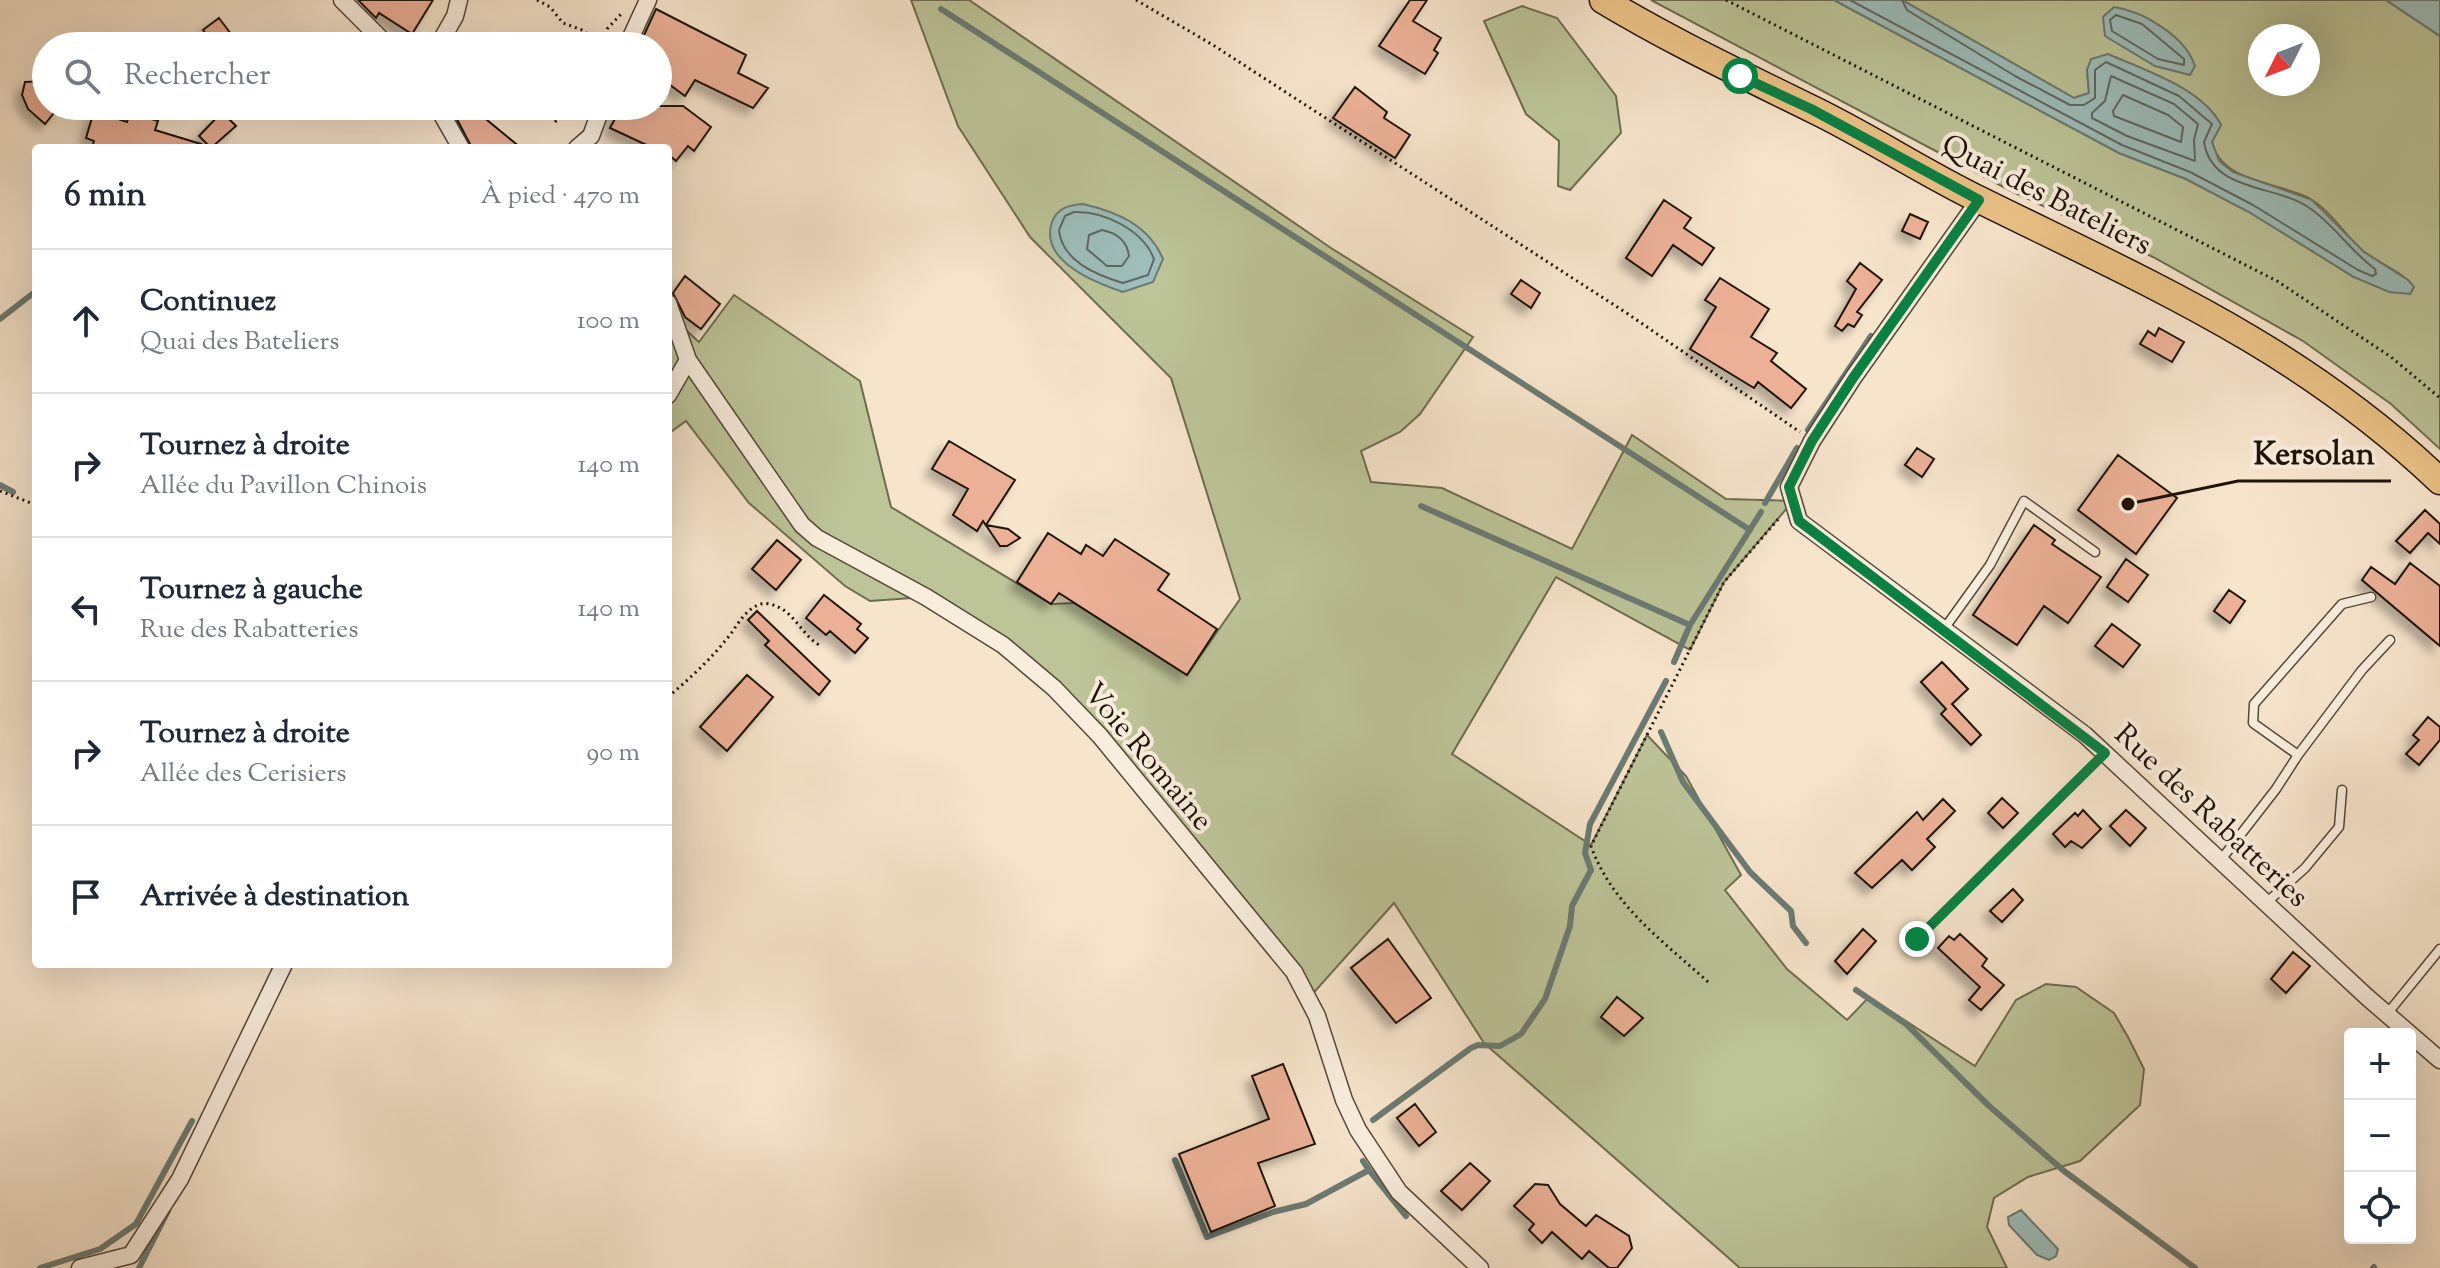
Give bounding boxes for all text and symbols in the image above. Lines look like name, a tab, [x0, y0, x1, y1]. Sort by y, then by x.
north arrow	[2248, 24, 2320, 96]
search box	[32, 32, 672, 120]
icon: search	[60, 54, 104, 98]
text: Rechercher	[124, 55, 271, 98]
route start	[1722, 58, 1758, 94]
street label: Quai des Bateliers	[1934, 125, 2158, 268]
text: 6 min	[64, 172, 146, 221]
text: À pied · 470 m	[481, 178, 640, 215]
text: Continuez	[140, 281, 276, 324]
icon: ahead	[64, 299, 108, 343]
text: 100 m	[577, 303, 640, 340]
text: Quai des Bateliers	[140, 324, 340, 361]
text: Tournez à droite	[140, 425, 350, 468]
callout: Kersolan	[2238, 425, 2391, 481]
text: Kersolan	[2253, 433, 2375, 479]
icon: right	[64, 443, 108, 487]
text: 140 m	[577, 447, 640, 484]
text: Allée du Pavillon Chinois	[140, 468, 427, 505]
text: Tournez à gauche	[140, 569, 363, 612]
icon: left	[64, 587, 108, 631]
text: 140 m	[577, 591, 640, 628]
text: Rue des Rabatteries	[140, 612, 358, 649]
street label: Voie Romaine	[1072, 674, 1222, 841]
text: Tournez à droite	[140, 713, 350, 756]
street label: Rue des Rabatteries	[2103, 715, 2317, 918]
icon: right	[64, 731, 108, 775]
text: 90 m	[587, 735, 640, 772]
text: Allée des Cerisiers	[140, 756, 346, 793]
icon: arrive	[64, 875, 108, 919]
text: Arrivée à destination	[140, 876, 409, 919]
route end	[1899, 921, 1935, 957]
map controls	[2344, 1028, 2416, 1244]
button: +	[2344, 1028, 2416, 1100]
button: −	[2344, 1100, 2416, 1172]
button: locate	[2344, 1172, 2416, 1244]

